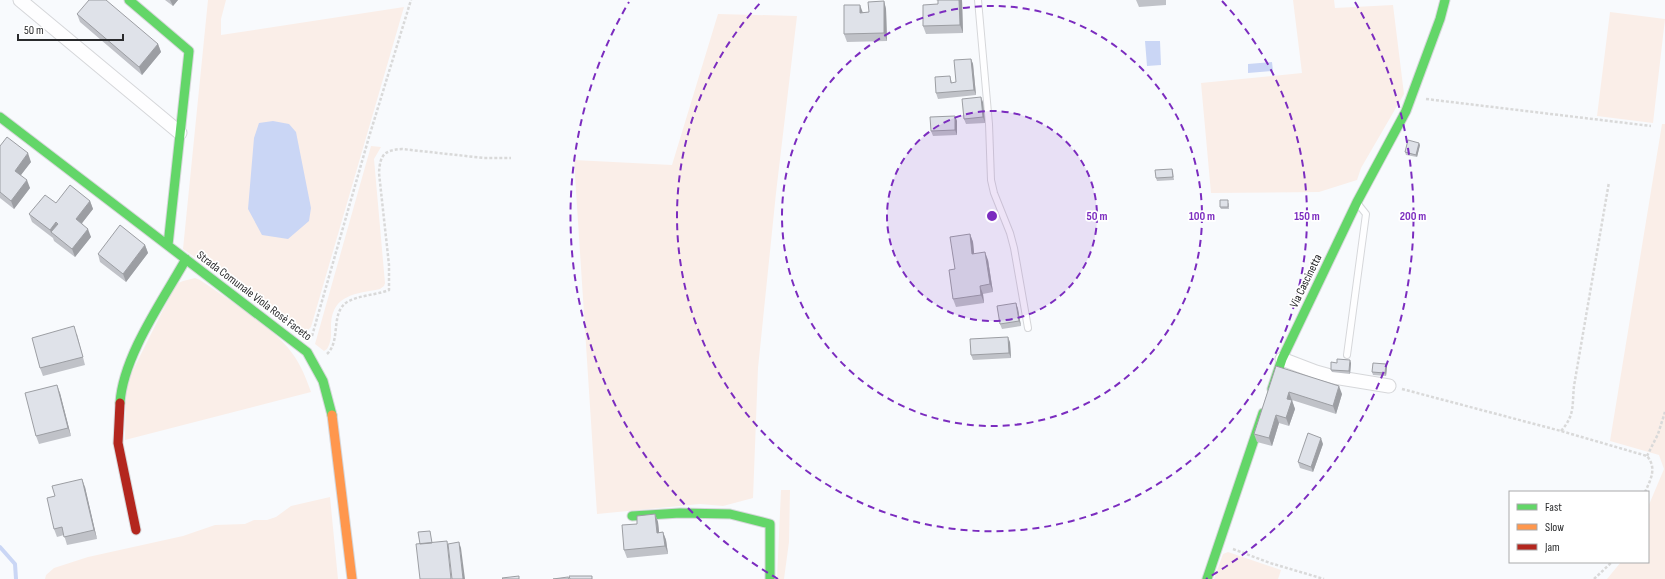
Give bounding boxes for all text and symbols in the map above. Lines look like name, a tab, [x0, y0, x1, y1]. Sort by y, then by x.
scale bar	[18, 16, 123, 42]
text: 50 m	[24, 23, 44, 38]
centre of rings	[985, 209, 999, 223]
text: 50 m	[1087, 209, 1107, 224]
text: 100 m	[1189, 209, 1215, 224]
text: 150 m	[1294, 209, 1320, 224]
text: 200 m	[1400, 209, 1426, 224]
street label: Strada Comunale Viola Rosè Faceto	[194, 248, 314, 344]
street label: Via Cascinetta	[1287, 252, 1326, 310]
legend	[1509, 491, 1649, 563]
text: Fast	[1545, 500, 1562, 515]
text: Slow	[1545, 520, 1564, 535]
text: Jam	[1544, 540, 1560, 555]

